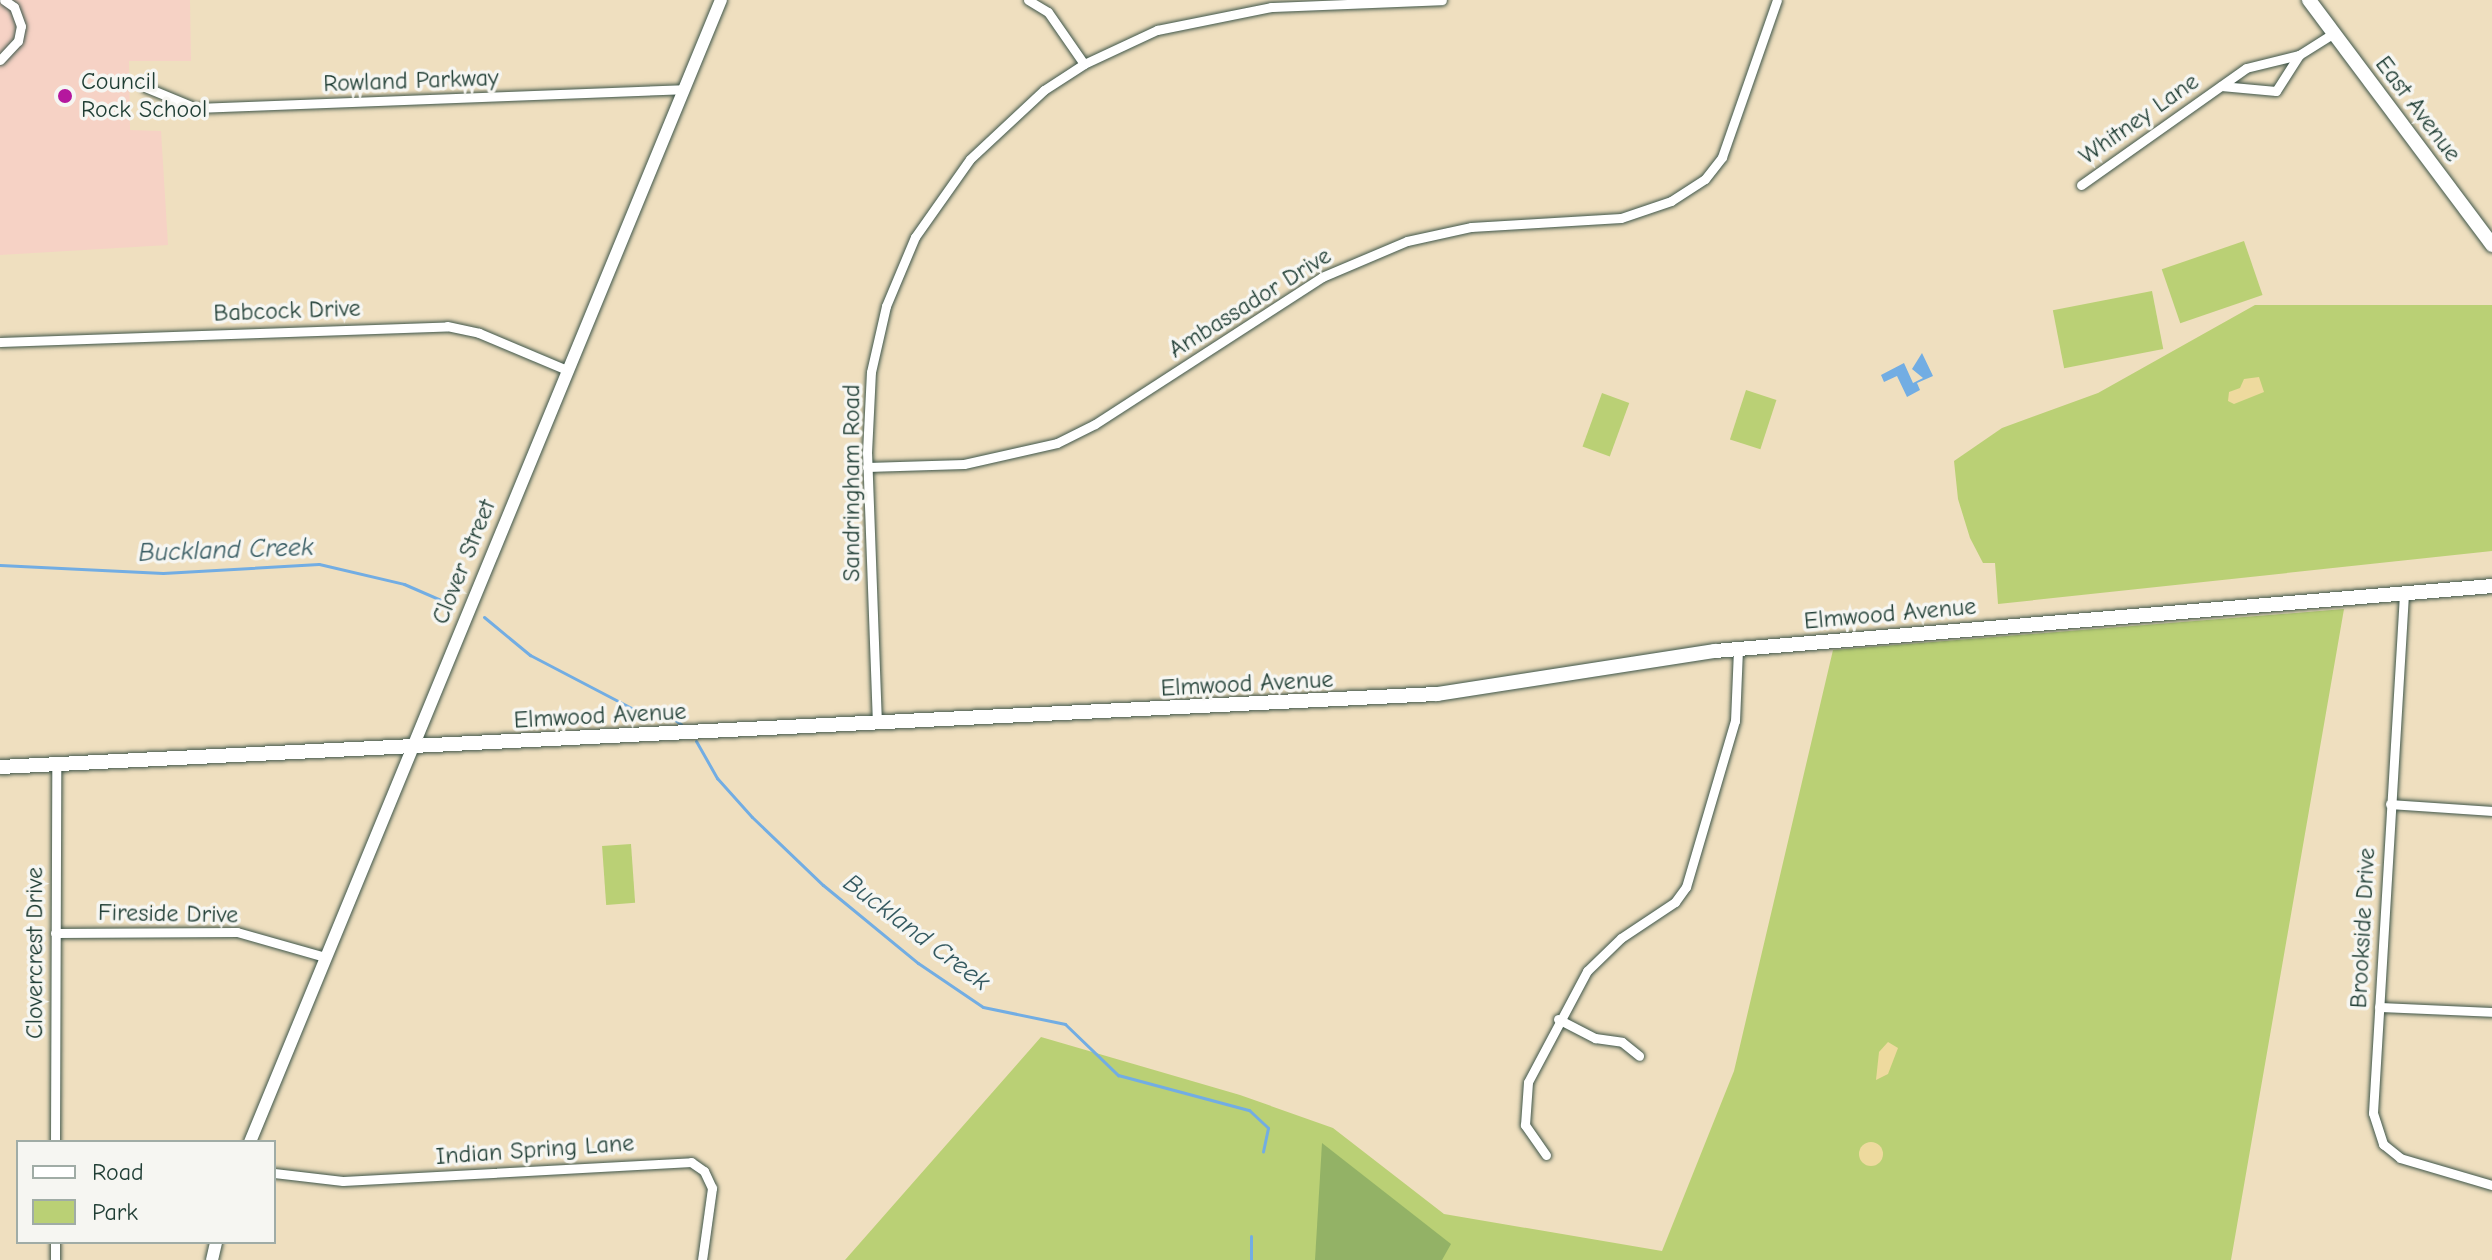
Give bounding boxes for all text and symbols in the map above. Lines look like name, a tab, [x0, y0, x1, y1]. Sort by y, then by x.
street label: East Avenue	[2369, 50, 2467, 168]
street label: Rowland Parkway	[323, 64, 499, 98]
street label: Whitney Lane	[2074, 67, 2204, 171]
place label: Council Rock School	[81, 68, 207, 124]
marker: Council Rock School	[56, 87, 74, 105]
street label: Ambassador Drive	[1164, 242, 1336, 364]
street label: Babcock Drive	[213, 294, 361, 328]
street label: Sandringham Road	[838, 384, 866, 582]
street label: Clover Street	[426, 496, 502, 628]
water label: Buckland Creek	[138, 532, 314, 570]
street label: Elmwood Avenue	[1803, 592, 1977, 636]
street label: Elmwood Avenue	[1160, 665, 1334, 703]
street label: Elmwood Avenue	[513, 697, 687, 735]
street label: Brookside Drive	[2344, 847, 2382, 1009]
street label: Clovercrest Drive	[21, 867, 49, 1039]
water label: Buckland Creek	[837, 868, 995, 998]
street label: Fireside Drive	[98, 898, 238, 930]
street label: Indian Spring Lane	[435, 1129, 635, 1171]
legend	[16, 1140, 276, 1244]
text: Road	[92, 1158, 144, 1186]
text: Park	[92, 1198, 138, 1226]

